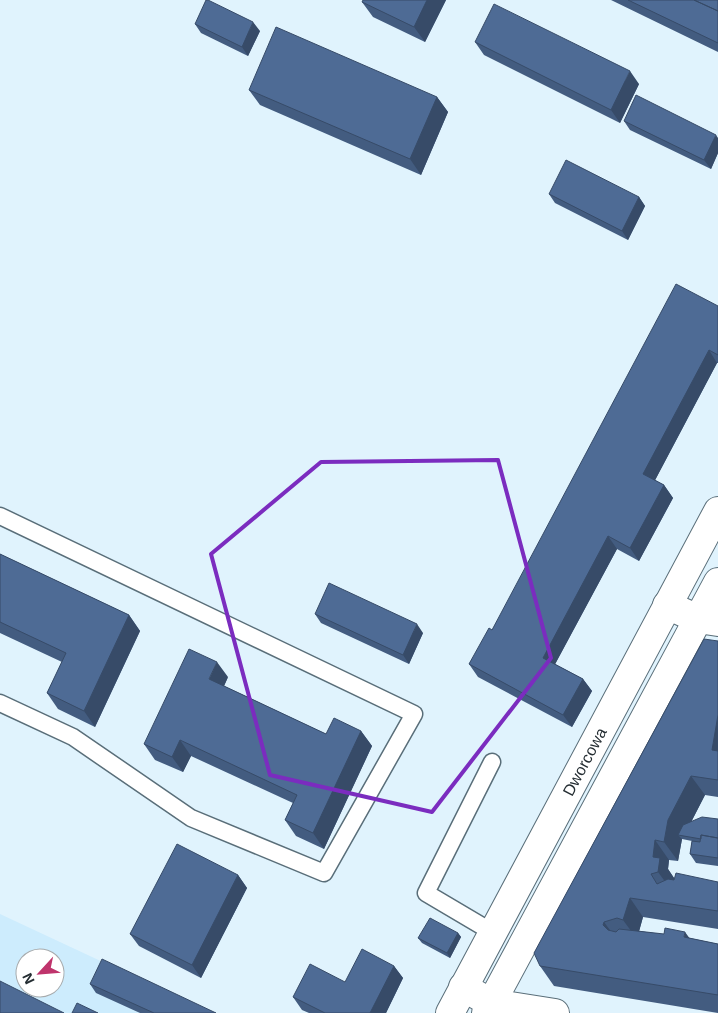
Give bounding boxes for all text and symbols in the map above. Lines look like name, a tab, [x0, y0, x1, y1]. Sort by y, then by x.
street label: Dworcowa	[559, 725, 609, 799]
north arrow	[15, 948, 65, 998]
text: N	[19, 971, 38, 987]

